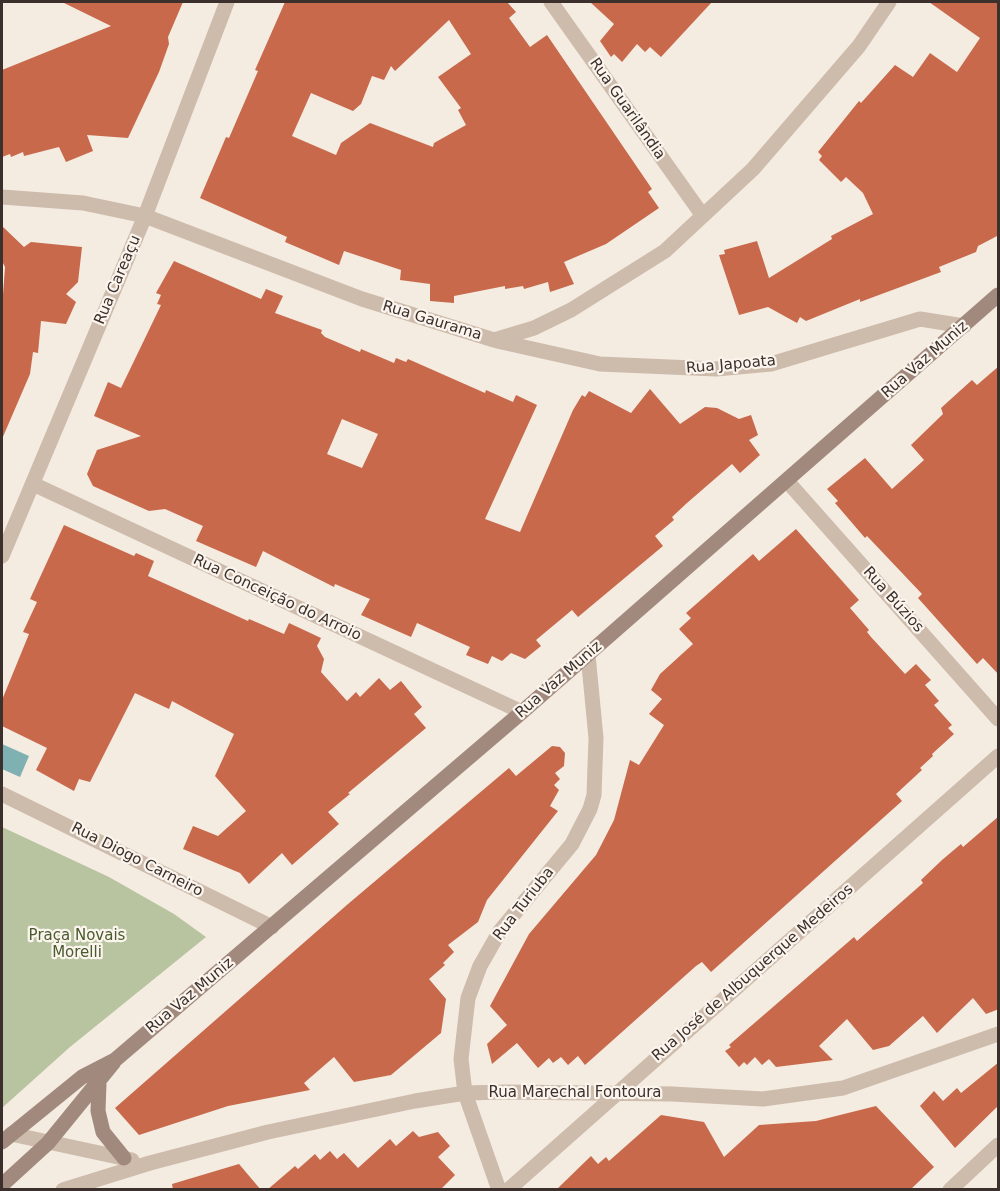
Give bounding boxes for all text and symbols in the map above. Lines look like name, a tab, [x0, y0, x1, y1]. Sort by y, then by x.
street label: Rua Guarilândia	[585, 55, 669, 163]
street label: Rua Careaçu	[91, 233, 145, 327]
street label: Rua Gaurama	[380, 297, 484, 345]
street label: Rua Vaz Muniz	[878, 318, 972, 402]
street label: Rua Japoata	[685, 352, 777, 378]
street label: Rua Conceição do Arroio	[190, 551, 364, 645]
street label: Rua Búzios	[859, 563, 927, 637]
street label: Rua Vaz Muniz	[512, 638, 606, 722]
street label: Rua Diogo Carneiro	[68, 819, 206, 901]
street label: Rua Turiuba	[490, 864, 558, 944]
street label: Rua José de Albuquerque Medeiros	[649, 881, 857, 1065]
park label: Praça Novais Morelli	[29, 927, 125, 962]
street label: Rua Vaz Muniz	[143, 954, 237, 1038]
street label: Rua Marechal Fontoura	[489, 1084, 661, 1102]

